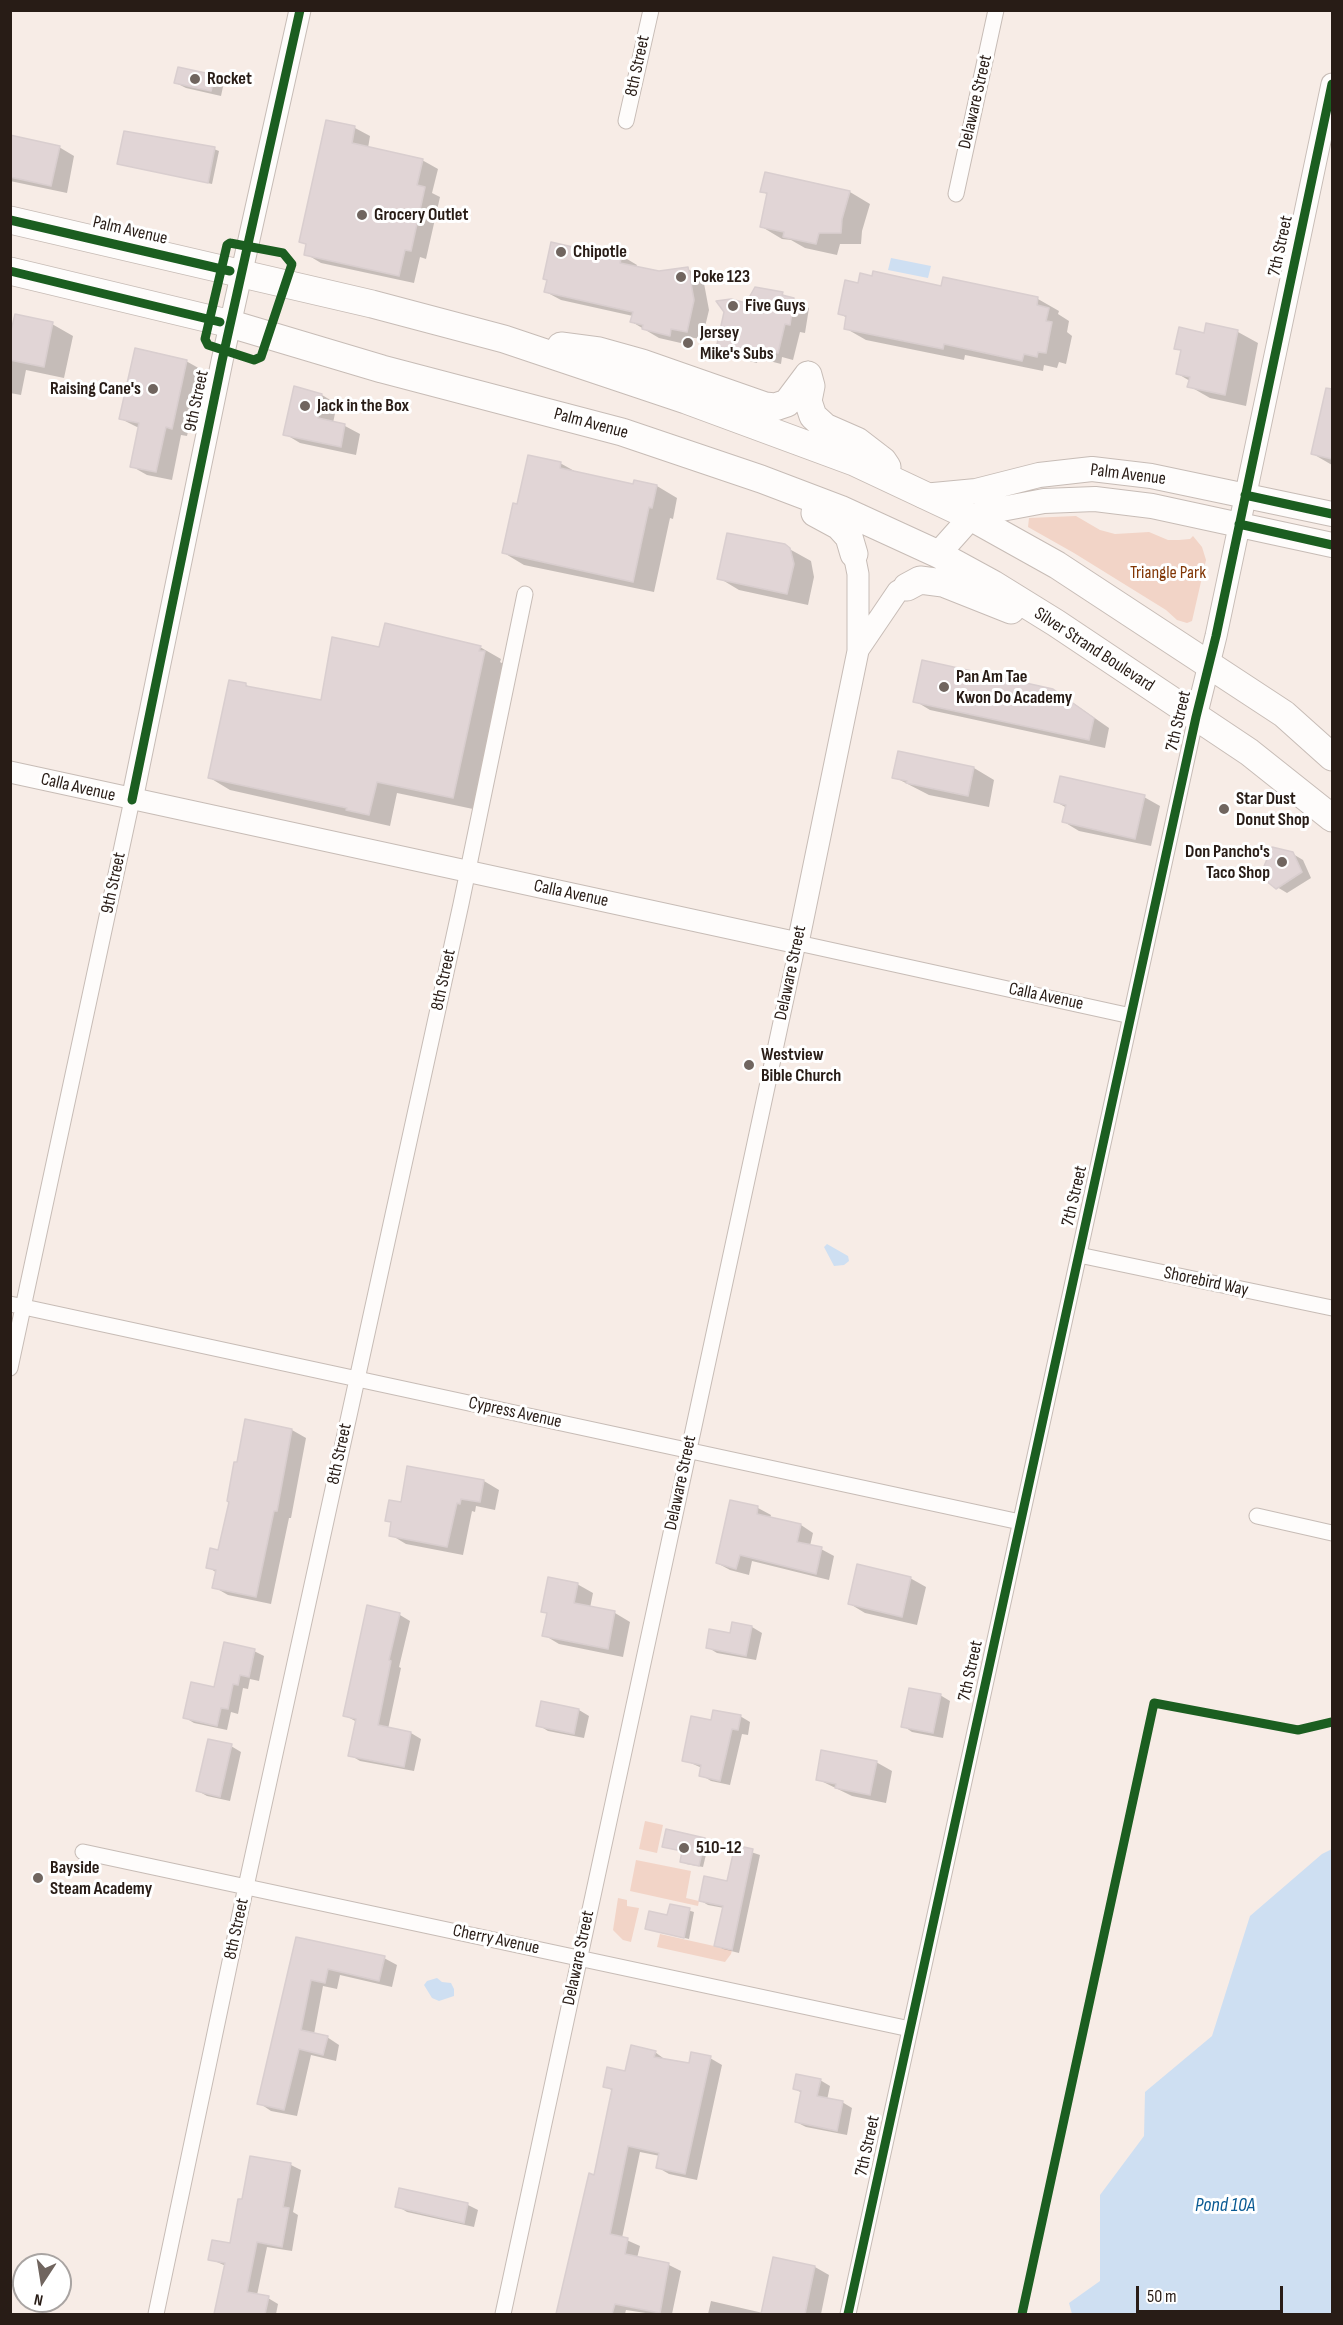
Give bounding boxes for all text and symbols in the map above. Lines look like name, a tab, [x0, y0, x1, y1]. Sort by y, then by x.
street label: 8th Street	[621, 33, 655, 99]
street label: Delaware Street	[955, 53, 997, 151]
place label: Rocket	[207, 68, 252, 90]
marker: Rocket	[188, 72, 202, 86]
place label: Grocery Outlet	[374, 204, 468, 226]
marker: Grocery Outlet	[355, 208, 369, 222]
street label: Palm Avenue	[91, 212, 169, 250]
street label: 7th Street	[1264, 214, 1298, 278]
place label: Chipotle	[573, 241, 627, 263]
marker: Chipotle	[554, 245, 568, 259]
place label: Poke 123	[693, 266, 750, 288]
marker: Poke 123	[674, 270, 688, 284]
place label: Five Guys	[745, 295, 806, 317]
marker: Five Guys	[726, 299, 740, 313]
place label: Jersey Mike's Subs	[700, 322, 774, 364]
marker: Jersey Mike's Subs	[681, 336, 695, 350]
street label: 9th Street	[180, 368, 214, 434]
place label: Raising Cane's	[50, 378, 141, 400]
marker: Raising Cane's	[146, 382, 160, 396]
place label: Jack in the Box	[317, 395, 409, 417]
marker: Jack in the Box	[298, 399, 312, 413]
street label: Palm Avenue	[551, 404, 631, 444]
street label: Palm Avenue	[1089, 460, 1167, 490]
park label: Triangle Park	[1130, 562, 1206, 584]
street label: Silver Strand Boulevard	[1030, 603, 1158, 697]
place label: Pan Am Tae Kwon Do Academy	[956, 666, 1072, 708]
marker: Pan Am Tae Kwon Do Academy	[937, 680, 951, 694]
street label: 7th Street	[1162, 689, 1196, 753]
street label: Calla Avenue	[39, 769, 117, 807]
place label: Star Dust Donut Shop	[1236, 788, 1310, 830]
marker: Star Dust Donut Shop	[1217, 802, 1231, 816]
place label: Don Pancho's Taco Shop	[1185, 841, 1270, 884]
street label: 9th Street	[97, 850, 131, 916]
marker: Don Pancho's Taco Shop	[1275, 855, 1289, 869]
street label: Calla Avenue	[532, 876, 610, 912]
street label: Delaware Street	[770, 924, 812, 1022]
street label: 8th Street	[427, 947, 461, 1013]
street label: Calla Avenue	[1007, 979, 1085, 1015]
place label: Westview Bible Church	[761, 1044, 841, 1086]
marker: Westview Bible Church	[742, 1058, 756, 1072]
street label: 7th Street	[1058, 1164, 1092, 1228]
street label: Shorebird Way	[1162, 1262, 1250, 1302]
street label: Cypress Avenue	[466, 1393, 564, 1433]
street label: 8th Street	[323, 1421, 357, 1487]
street label: Delaware Street	[660, 1434, 702, 1532]
street label: 7th Street	[954, 1639, 988, 1703]
place label: 510-12	[696, 1837, 742, 1859]
marker: 510-12	[677, 1841, 691, 1855]
place label: Bayside Steam Academy	[50, 1857, 152, 1900]
marker: Bayside Steam Academy	[31, 1871, 45, 1885]
street label: 8th Street	[220, 1896, 254, 1962]
street label: Delaware Street	[558, 1909, 600, 2007]
street label: Cherry Avenue	[451, 1920, 541, 1960]
street label: 7th Street	[851, 2114, 885, 2178]
water label: Pond 10A	[1195, 2194, 1255, 2218]
north arrow	[12, 2253, 72, 2313]
scale bar	[1139, 2274, 1286, 2312]
text: 50 m	[1147, 2286, 1177, 2307]
text: N	[32, 2289, 45, 2309]

